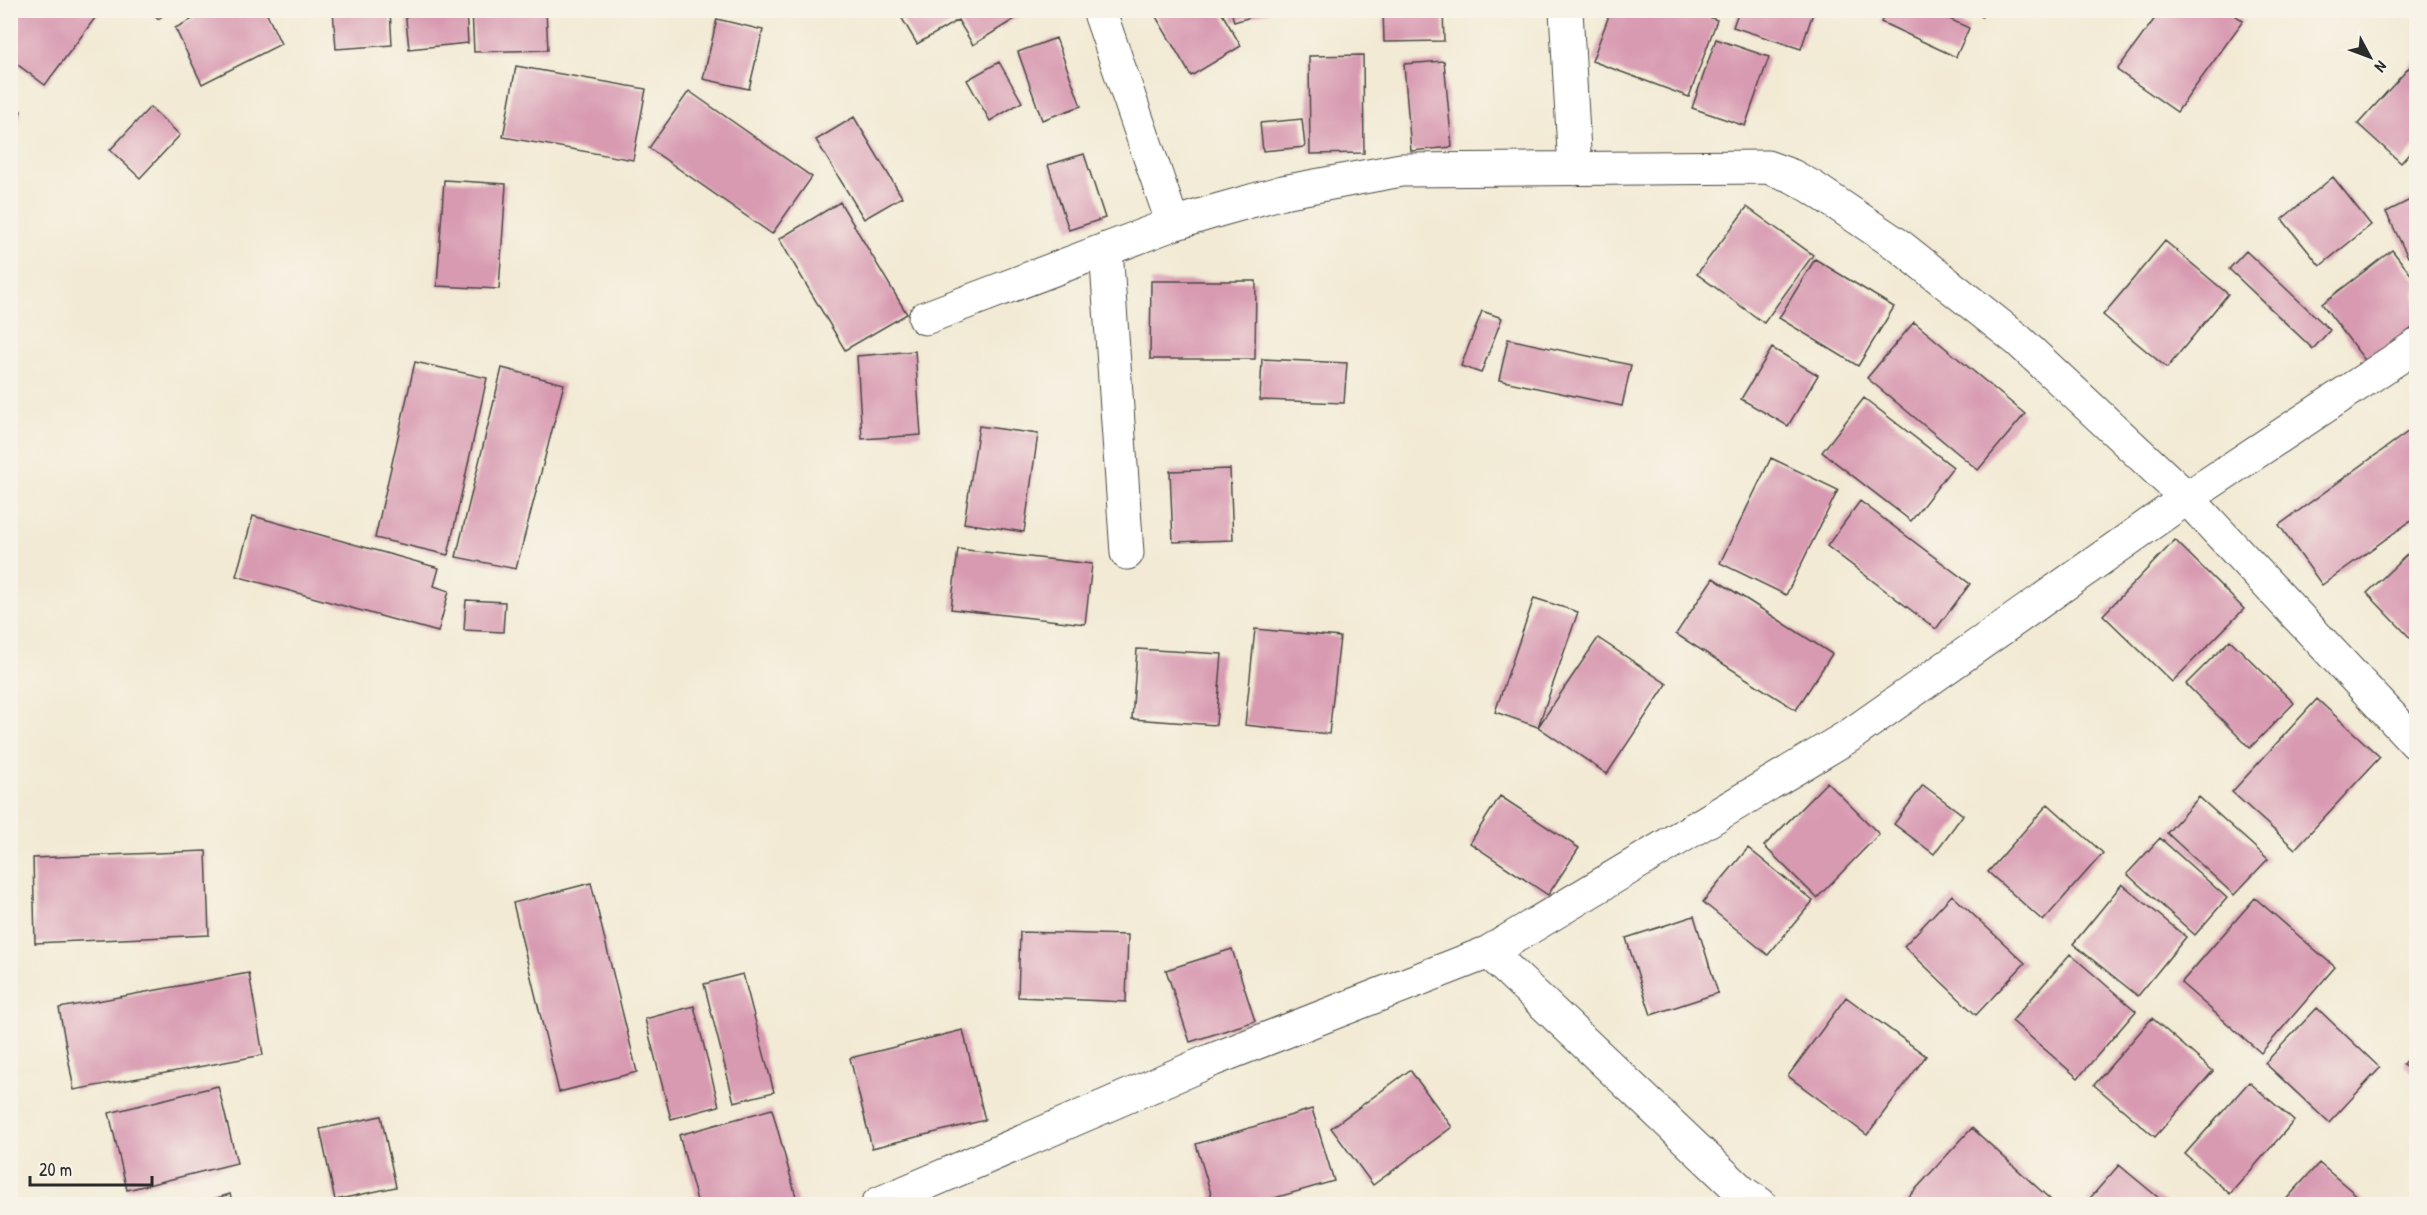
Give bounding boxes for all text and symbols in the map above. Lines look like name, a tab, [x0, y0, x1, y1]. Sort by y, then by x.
north arrow	[2340, 27, 2400, 87]
text: N	[2370, 56, 2392, 78]
scale bar	[30, 1149, 152, 1187]
text: 20 m	[39, 1157, 72, 1182]

